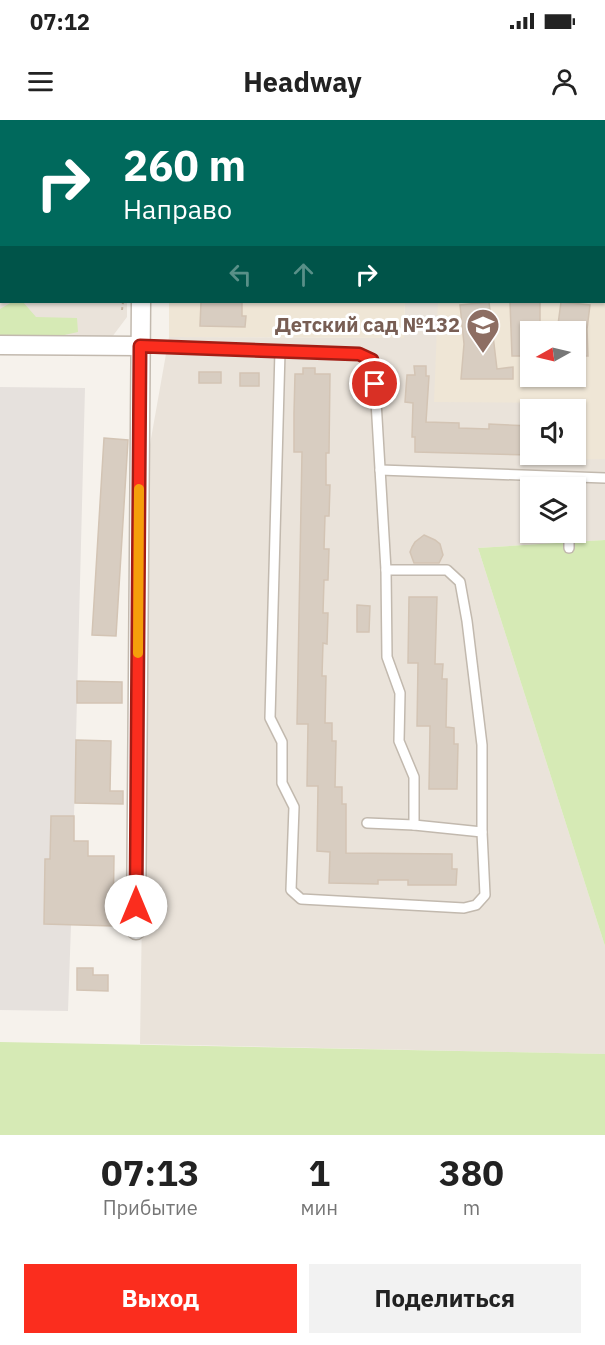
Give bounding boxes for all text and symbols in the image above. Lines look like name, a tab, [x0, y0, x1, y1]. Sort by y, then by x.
text: 07:12	[30, 7, 90, 36]
text: Headway	[243, 64, 362, 99]
icon: menu	[24, 65, 57, 98]
icon: person	[548, 65, 581, 98]
text: 260 m	[123, 138, 246, 193]
icon: right	[24, 144, 102, 222]
text: Направо	[123, 191, 232, 226]
icon: left	[224, 258, 257, 291]
icon: ahead	[287, 258, 320, 291]
icon: right	[350, 258, 383, 291]
school or university icon: Детский сад №132	[465, 307, 501, 354]
place label: Детский сад №132	[275, 311, 460, 338]
north arrow	[520, 321, 586, 387]
map controls	[520, 321, 586, 543]
pin	[349, 358, 400, 409]
icon: arrive	[358, 367, 391, 400]
button: sound	[520, 399, 586, 465]
button: layers	[520, 477, 586, 543]
position arrow	[104, 874, 168, 938]
text: 07:13	[101, 1149, 199, 1196]
text: 1	[308, 1149, 330, 1196]
text: 380	[439, 1149, 504, 1196]
text: Прибытие	[103, 1194, 198, 1221]
text: мин	[301, 1194, 338, 1221]
text: m	[463, 1194, 480, 1221]
button: Выход	[24, 1264, 297, 1333]
button: Поделиться	[309, 1264, 581, 1333]

